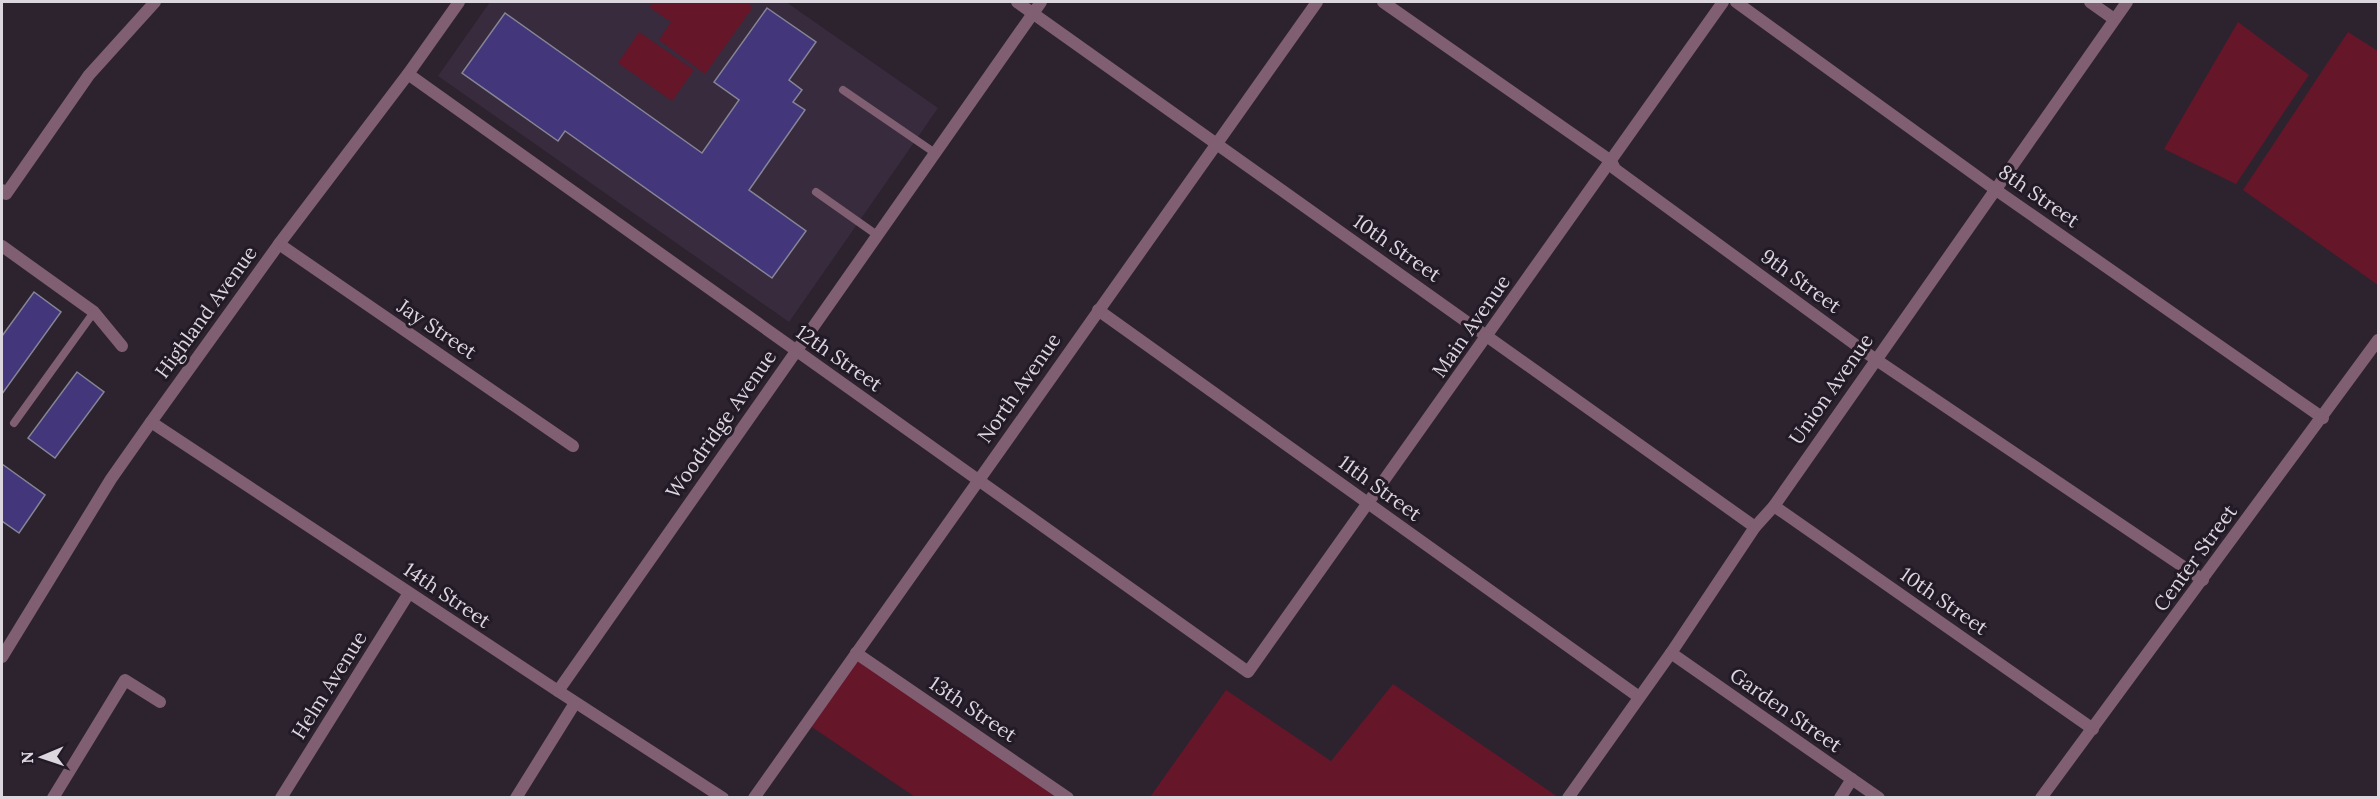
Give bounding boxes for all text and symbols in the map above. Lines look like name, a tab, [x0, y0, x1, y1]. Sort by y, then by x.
street label: 8th Street	[1994, 159, 2085, 233]
street label: 10th Street	[1349, 208, 1446, 287]
street label: Highland Avenue	[149, 240, 262, 383]
street label: 9th Street	[1756, 243, 1847, 318]
street label: Main Avenue	[1426, 269, 1515, 382]
street label: Jay Street	[392, 293, 482, 364]
street label: 12th Street	[791, 319, 888, 397]
street label: North Avenue	[972, 328, 1066, 447]
street label: Union Avenue	[1783, 328, 1878, 449]
street label: Woodridge Avenue	[660, 344, 781, 503]
street label: 11th Street	[1334, 449, 1427, 526]
street label: Center Street	[2147, 499, 2242, 616]
street label: 14th Street	[399, 556, 496, 633]
street label: 10th Street	[1896, 561, 1993, 640]
street label: Helm Avenue	[286, 626, 372, 743]
street label: Garden Street	[1725, 662, 1847, 758]
street label: 13th Street	[925, 670, 1022, 747]
north arrow	[12, 727, 72, 787]
text: N	[17, 751, 37, 764]

